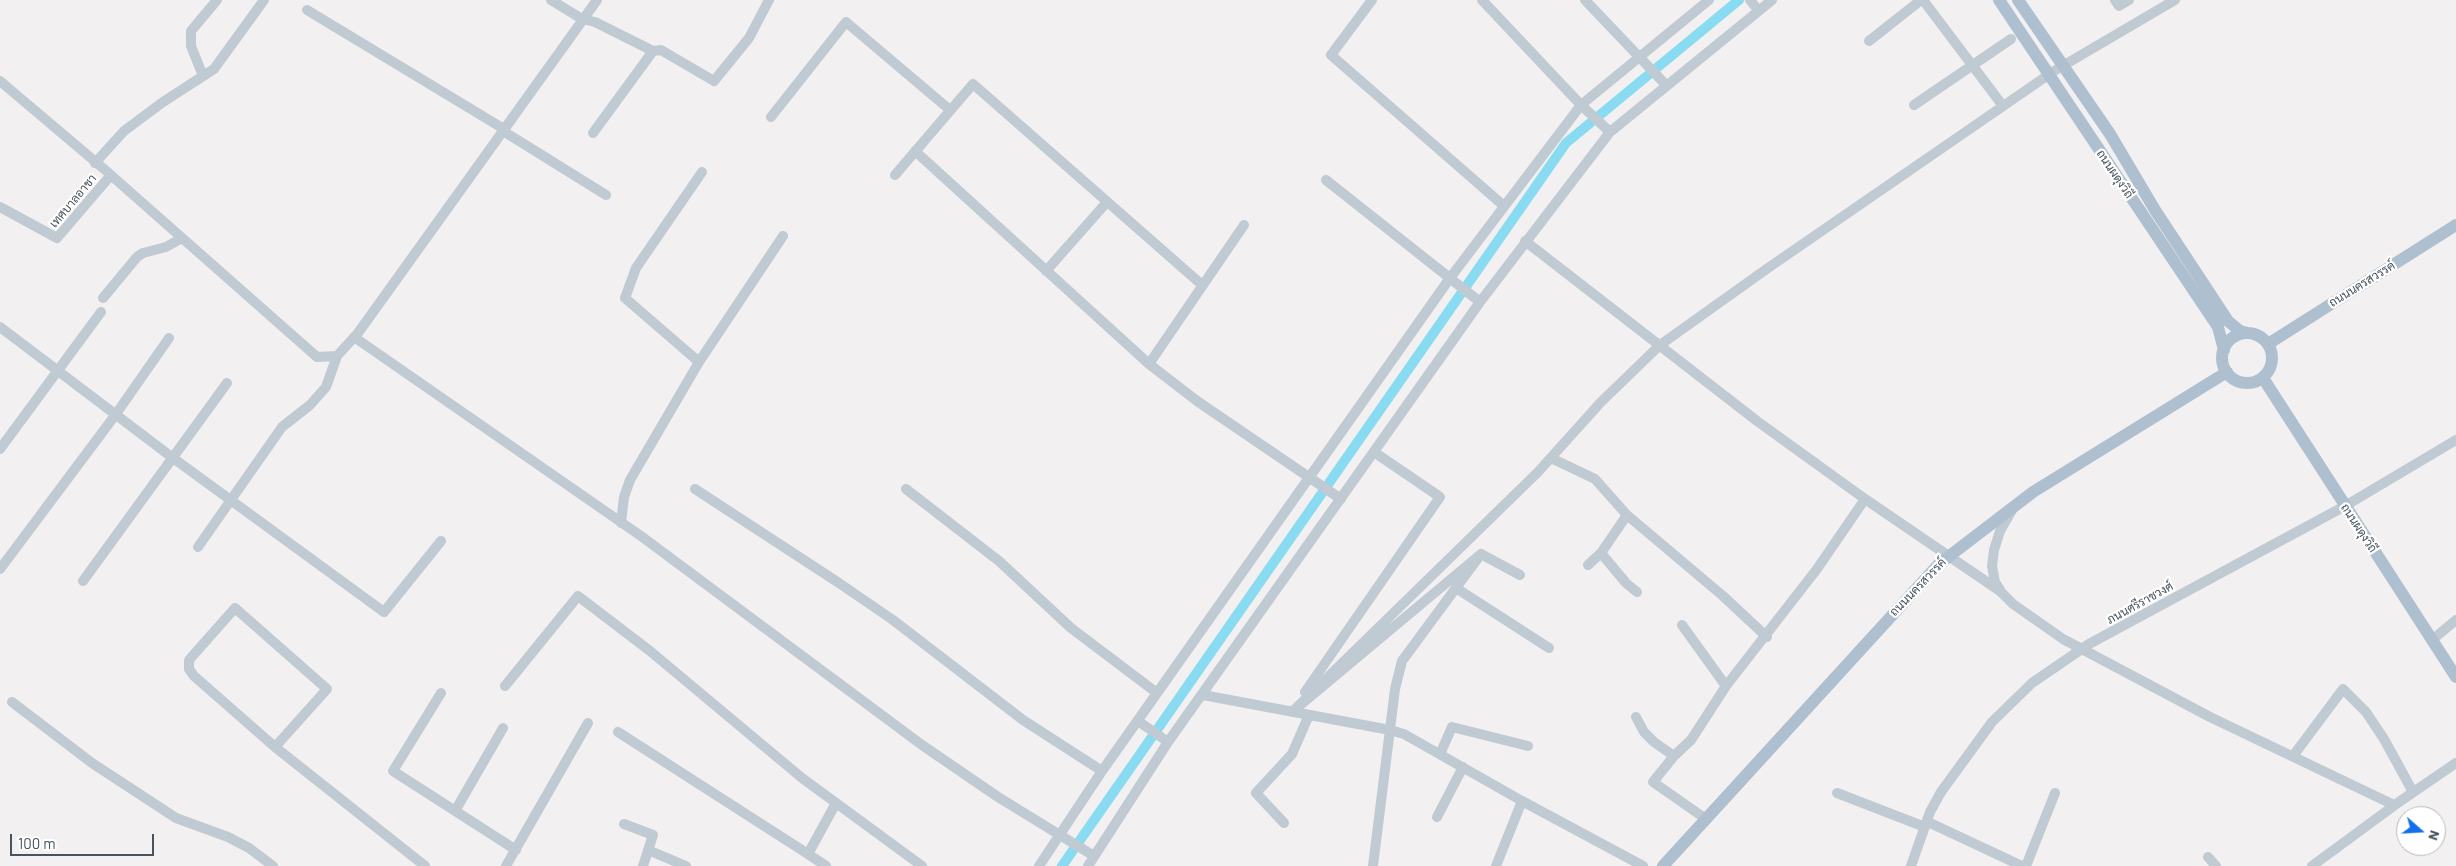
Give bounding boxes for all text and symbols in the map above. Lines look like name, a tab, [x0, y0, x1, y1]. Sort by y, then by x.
street label: ถนนผดุงวิถี	[2094, 147, 2136, 201]
street label: เทศบาลอาชา	[46, 171, 100, 231]
street label: ถนนนครสวรรค์	[2326, 258, 2398, 310]
street label: ถนนผดุงวิถี	[2338, 501, 2380, 555]
street label: ถนนนครสวรรค์	[1887, 555, 1949, 619]
street label: ภนนศรีราชวงศ์	[2104, 579, 2176, 627]
north arrow	[2396, 806, 2446, 856]
scale bar	[12, 824, 156, 856]
text: N	[2425, 829, 2444, 843]
text: 100 m	[18, 834, 56, 852]

